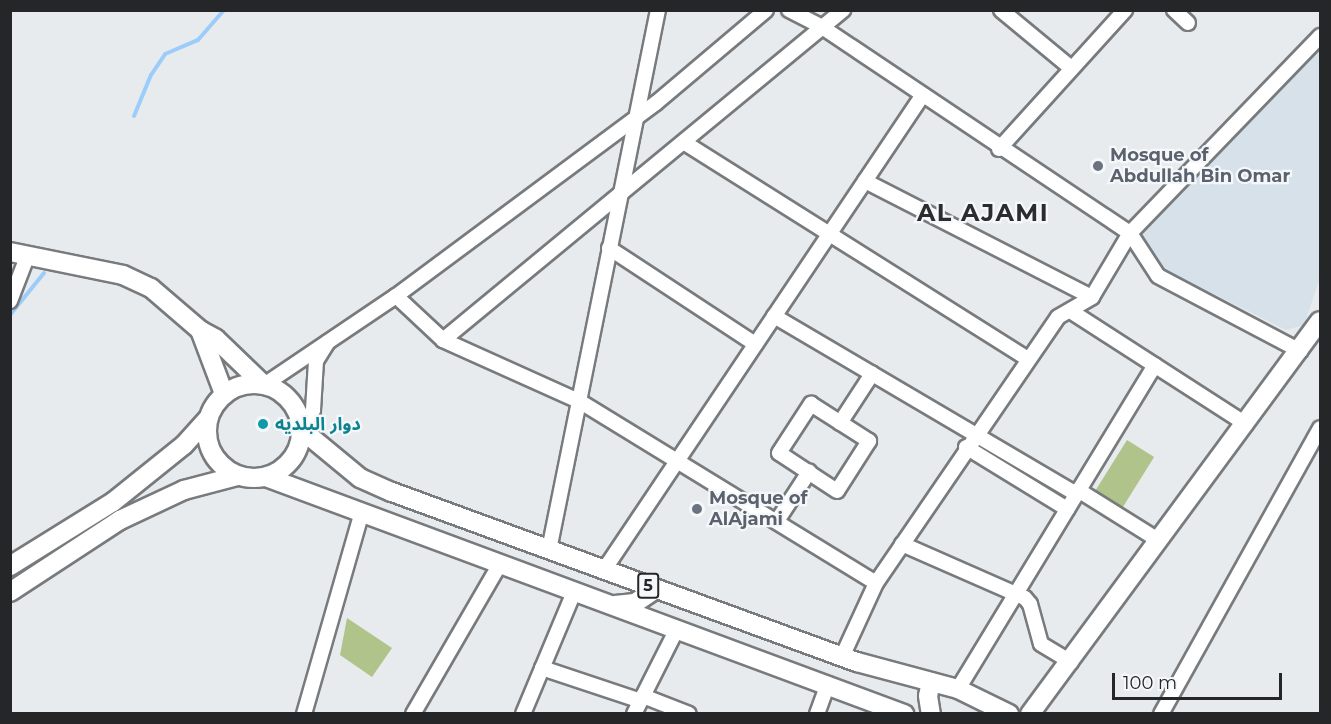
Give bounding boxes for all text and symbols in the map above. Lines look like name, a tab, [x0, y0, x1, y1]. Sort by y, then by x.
place label: Mosque of Abdullah Bin Omar	[1110, 145, 1290, 188]
marker: Mosque of Abdullah Bin Omar	[1091, 159, 1105, 173]
district label: AL AJAMI	[917, 199, 1049, 227]
place label: دوار البلديه	[275, 413, 361, 435]
marker: دوار البلديه	[256, 417, 270, 431]
place label: Mosque of AlAjami	[709, 488, 808, 530]
marker: Mosque of AlAjami	[690, 502, 704, 516]
road number: 5	[636, 573, 660, 599]
scale bar	[1115, 661, 1284, 699]
text: 100 m	[1123, 672, 1177, 694]

